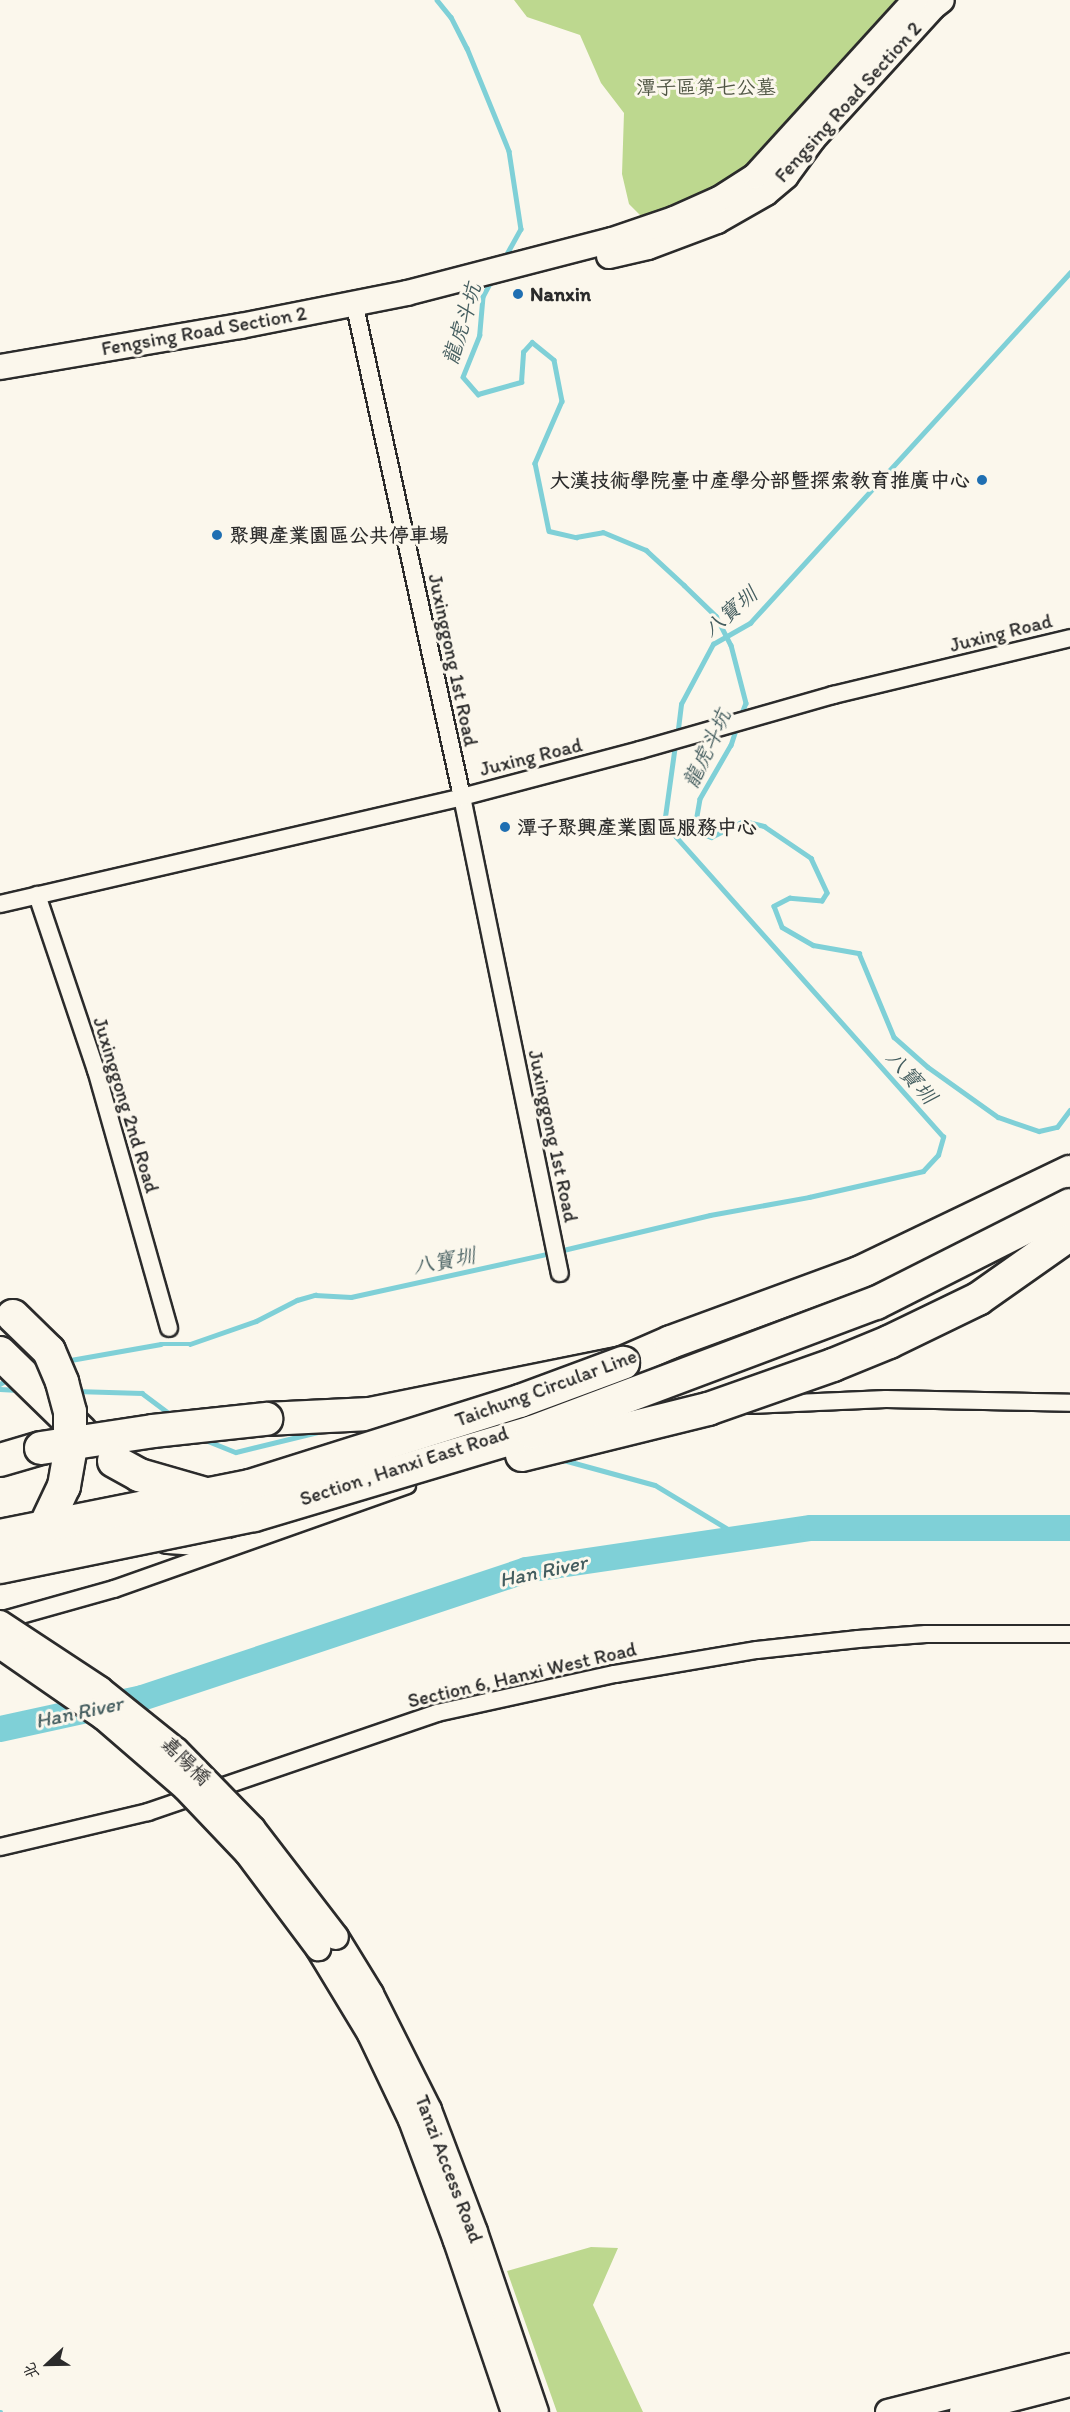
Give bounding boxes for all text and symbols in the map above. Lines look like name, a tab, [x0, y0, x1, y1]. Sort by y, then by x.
street label: Fengsing Road Section 2	[770, 17, 926, 187]
park label: 潭子區第七公墓	[636, 75, 776, 99]
water label: 龍虎斗坑	[438, 280, 486, 368]
place label: Nanxin	[530, 282, 591, 306]
marker: Nanxin	[511, 287, 525, 301]
street label: Fengsing Road Section 2	[100, 301, 308, 361]
place label: 大漢技術學院臺中產學分部暨探索教育推廣中心	[550, 468, 970, 492]
marker: 大漢技術學院臺中產學分部暨探索教育推廣中心	[975, 473, 989, 487]
place label: 聚興產業園區公共停車場	[229, 523, 449, 547]
marker: 聚興產業園區公共停車場	[210, 528, 224, 542]
street label: Juxinggong 1st Road	[423, 572, 483, 748]
water label: 八寶圳	[698, 582, 762, 642]
street label: Juxing Road	[948, 609, 1054, 657]
water label: 龍虎斗坑	[678, 706, 736, 792]
street label: Juxing Road	[478, 733, 584, 781]
place label: 潭子聚興產業園區服務中心	[517, 815, 757, 839]
marker: 潭子聚興產業園區服務中心	[498, 820, 512, 834]
street label: Juxinggong 2nd Road	[88, 1014, 164, 1196]
water label: 八寶圳	[881, 1045, 941, 1109]
street label: Juxinggong 1st Road	[523, 1048, 583, 1224]
water label: 八寶圳	[411, 1243, 477, 1279]
street label: Taichung Circular Line	[452, 1344, 640, 1432]
street label: Section , Hanxi East Road	[297, 1421, 511, 1511]
water label: Han River	[497, 1550, 589, 1592]
street label: Section 6, Hanxi West Road	[406, 1637, 638, 1713]
water label: Han River	[33, 1691, 125, 1733]
street label: 嘉陽橋	[156, 1732, 216, 1790]
street label: Tanzi Access Road	[410, 2092, 488, 2246]
north arrow	[18, 2334, 78, 2394]
text: 北	[19, 2360, 43, 2382]

